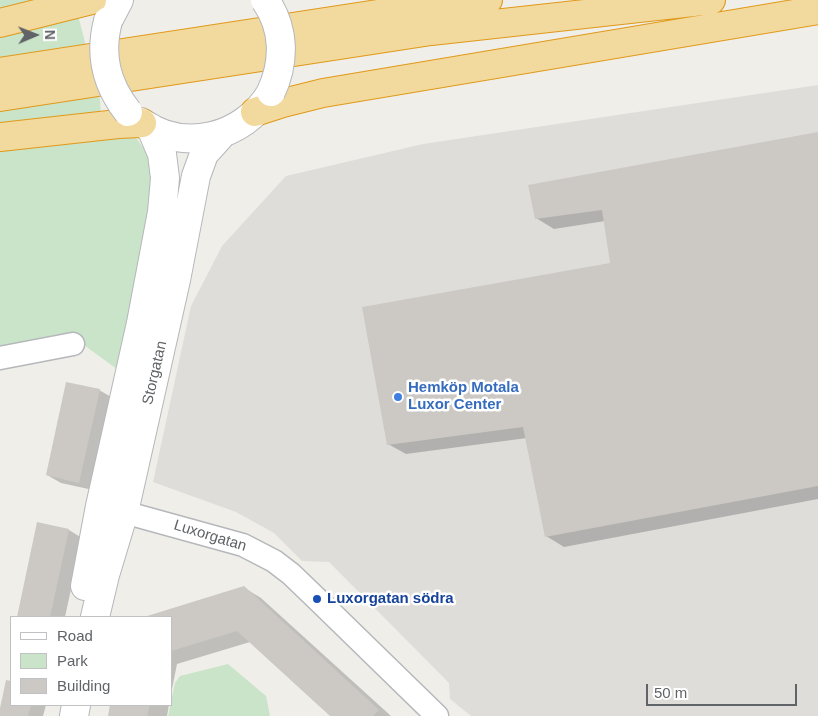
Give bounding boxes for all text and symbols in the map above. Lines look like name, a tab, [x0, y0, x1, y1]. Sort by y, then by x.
north arrow	[10, 10, 60, 60]
text: N	[42, 30, 58, 40]
street label: Storgatan	[139, 339, 171, 407]
place label: Hemköp Motala Luxor Center	[408, 379, 519, 414]
marker: Hemköp Motala Luxor Center	[392, 391, 404, 403]
street label: Luxorgatan	[171, 516, 249, 556]
place label: Luxorgatan södra	[327, 590, 454, 608]
marker: Luxorgatan södra	[311, 593, 323, 605]
legend	[10, 616, 172, 706]
text: Road	[57, 627, 93, 644]
text: Park	[57, 652, 88, 669]
scale bar	[648, 674, 799, 706]
text: Building	[57, 677, 110, 694]
text: 50 m	[654, 684, 687, 701]

